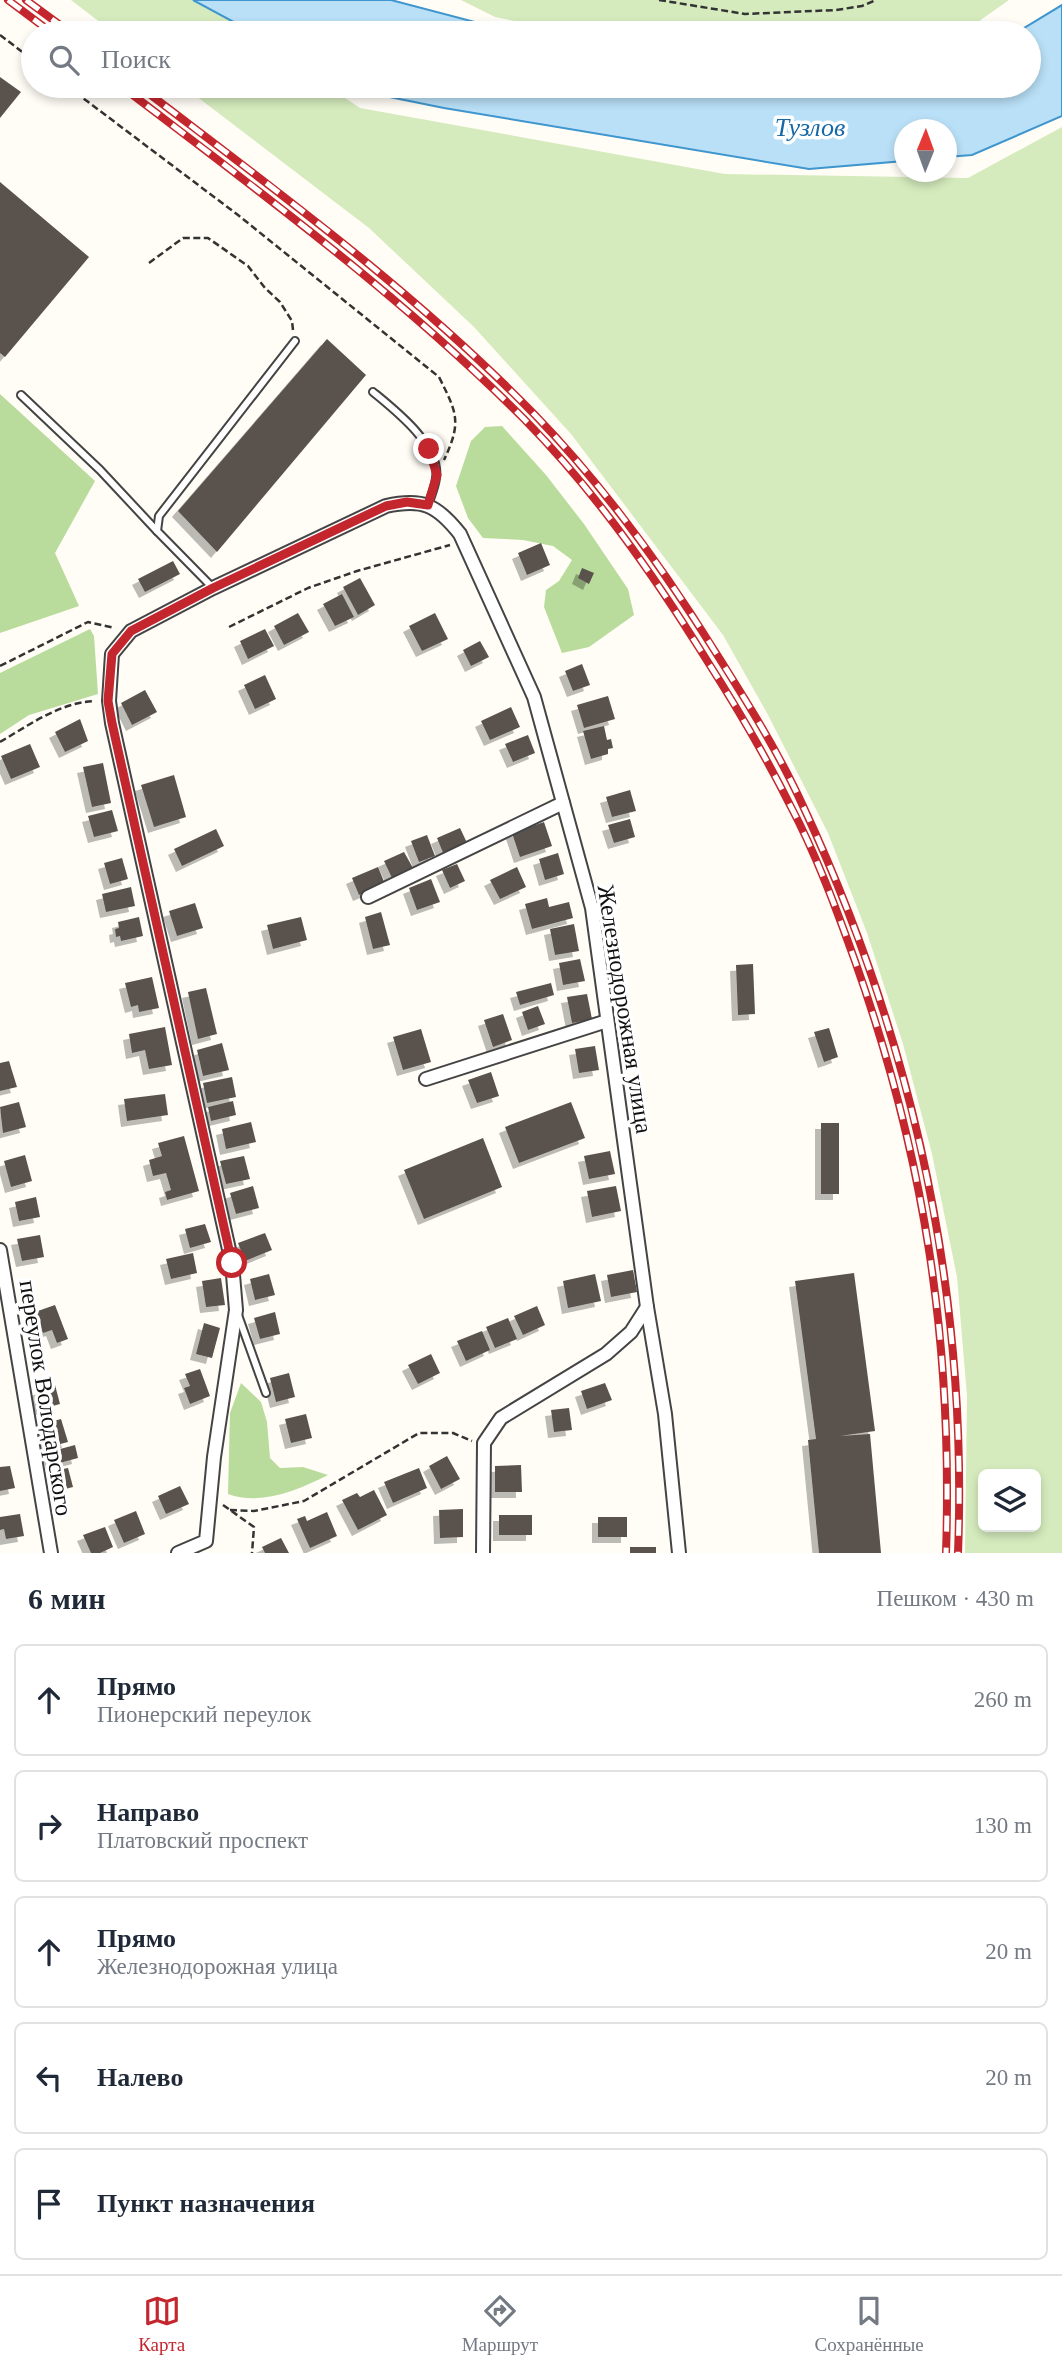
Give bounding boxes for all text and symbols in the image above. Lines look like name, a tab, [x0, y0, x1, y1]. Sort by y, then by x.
search box	[21, 21, 1041, 98]
icon: search	[45, 41, 83, 79]
text: Поиск	[101, 45, 171, 74]
water label: Тузлов	[775, 113, 845, 142]
north arrow	[894, 119, 957, 182]
route end	[413, 433, 444, 464]
street label: Железнодорожная улица	[592, 883, 658, 1136]
route start	[216, 1247, 247, 1278]
street label: переулок Володарского	[15, 1278, 77, 1518]
map controls	[978, 1469, 1041, 1532]
button: layers	[978, 1469, 1041, 1532]
text: 6 мин	[28, 1582, 106, 1615]
text: Пешком · 430 m	[877, 1586, 1034, 1611]
text: Прямо	[97, 1672, 176, 1701]
icon: ahead	[30, 1681, 68, 1719]
text: 260 m	[974, 1687, 1032, 1712]
text: Пионерский переулок	[97, 1702, 311, 1727]
text: Направо	[97, 1798, 199, 1827]
icon: right	[30, 1807, 68, 1845]
text: 130 m	[974, 1813, 1032, 1838]
text: Платовский проспект	[97, 1828, 308, 1853]
text: Прямо	[97, 1924, 176, 1953]
icon: ahead	[30, 1933, 68, 1971]
text: 20 m	[985, 1939, 1032, 1964]
text: Железнодорожная улица	[97, 1954, 338, 1979]
icon: left	[30, 2059, 68, 2097]
text: Налево	[97, 2063, 183, 2092]
text: 20 m	[985, 2065, 1032, 2090]
icon: arrive	[30, 2185, 68, 2223]
text: Пункт назначения	[97, 2189, 315, 2218]
tab: Карта	[138, 2292, 185, 2356]
tab: Маршрут	[462, 2292, 538, 2356]
tab: Сохранённые	[815, 2292, 924, 2356]

